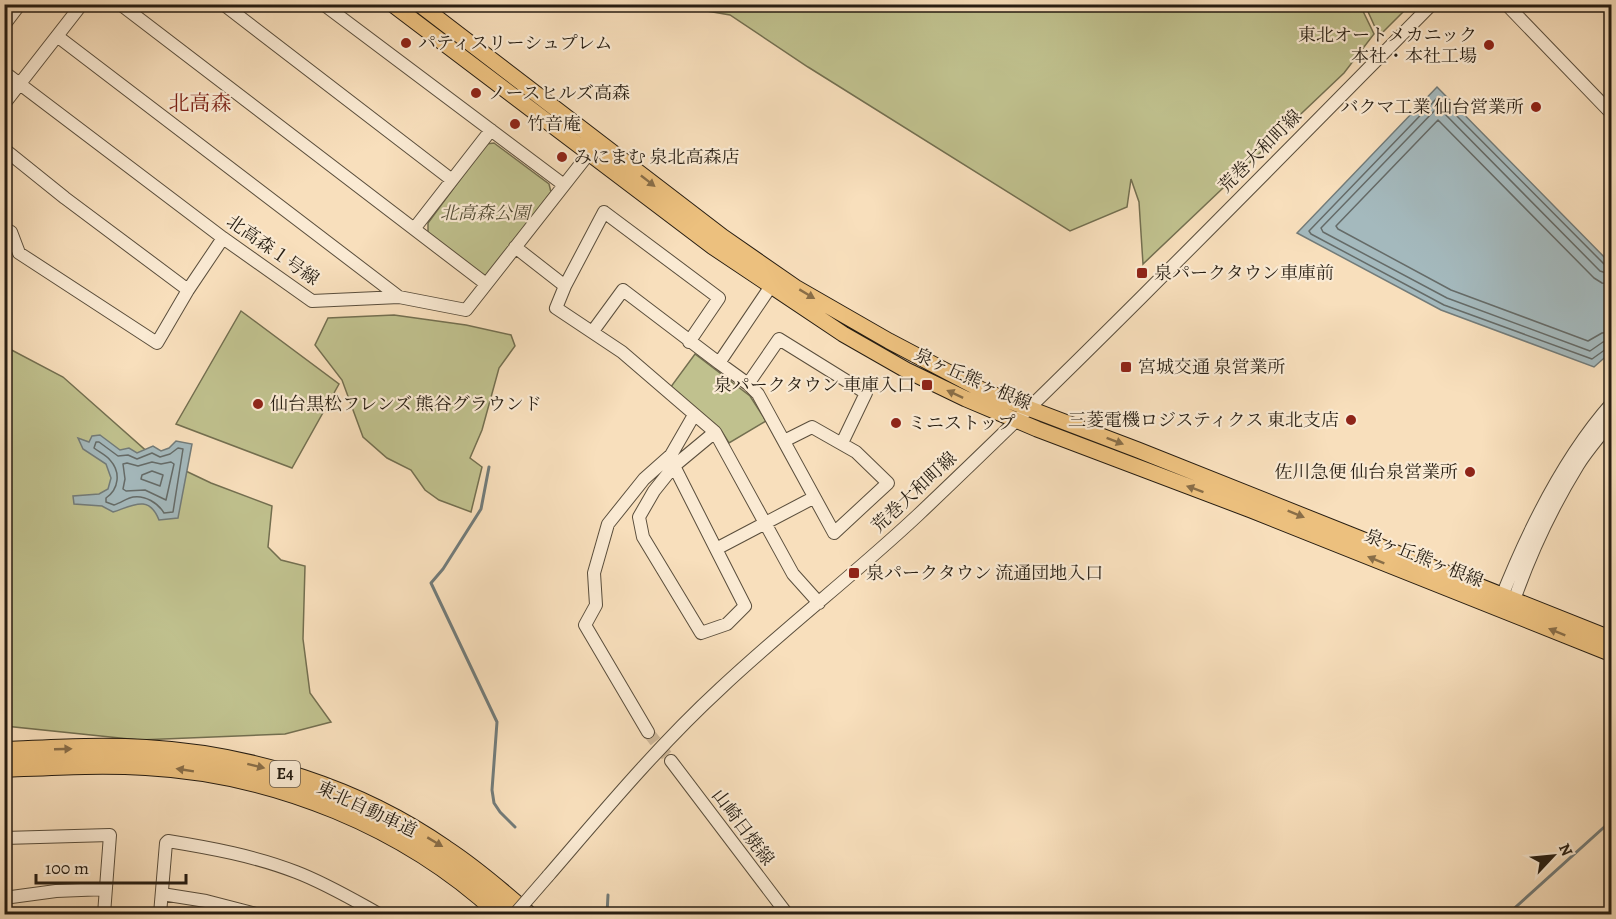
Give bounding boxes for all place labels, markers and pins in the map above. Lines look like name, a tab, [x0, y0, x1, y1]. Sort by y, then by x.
place label: 東北オートメカニック 本社・本社工場	[1298, 23, 1477, 68]
place label: パティスリーシュプレム	[418, 31, 612, 55]
marker: パティスリーシュプレム	[399, 36, 413, 50]
marker: 東北オートメカニック 本社・本社工場	[1482, 38, 1496, 52]
place label: ノースヒルズ高森	[488, 81, 630, 105]
marker: ノースヒルズ高森	[469, 86, 483, 100]
place label: バクマ工業 仙台営業所	[1340, 95, 1524, 119]
marker: バクマ工業 仙台営業所	[1529, 100, 1543, 114]
place label: 竹音庵	[527, 112, 581, 136]
marker: 竹音庵	[508, 117, 522, 131]
place label: みにまむ 泉北高森店	[574, 145, 740, 169]
marker: みにまむ 泉北高森店	[555, 150, 569, 164]
place label: 泉パークタウン車庫前	[1154, 261, 1334, 285]
marker: 泉パークタウン車庫前	[1135, 266, 1149, 280]
place label: 宮城交通 泉営業所	[1138, 355, 1286, 379]
marker: 宮城交通 泉営業所	[1119, 360, 1133, 374]
place label: 泉パークタウン 車庫入口	[714, 373, 915, 397]
marker: 泉パークタウン 車庫入口	[920, 378, 934, 392]
place label: 仙台黒松フレンズ 熊谷グラウンド	[270, 392, 542, 416]
marker: 仙台黒松フレンズ 熊谷グラウンド	[251, 397, 265, 411]
place label: 三菱電機ロジスティクス 東北支店	[1068, 408, 1339, 432]
place label: ミニストップ	[908, 411, 1015, 435]
marker: 三菱電機ロジスティクス 東北支店	[1344, 413, 1358, 427]
marker: ミニストップ	[889, 416, 903, 430]
place label: 佐川急便 仙台泉営業所	[1274, 460, 1458, 484]
marker: 佐川急便 仙台泉営業所	[1463, 465, 1477, 479]
place label: 泉パークタウン 流通団地入口	[866, 561, 1103, 585]
marker: 泉パークタウン 流通団地入口	[847, 566, 861, 580]

